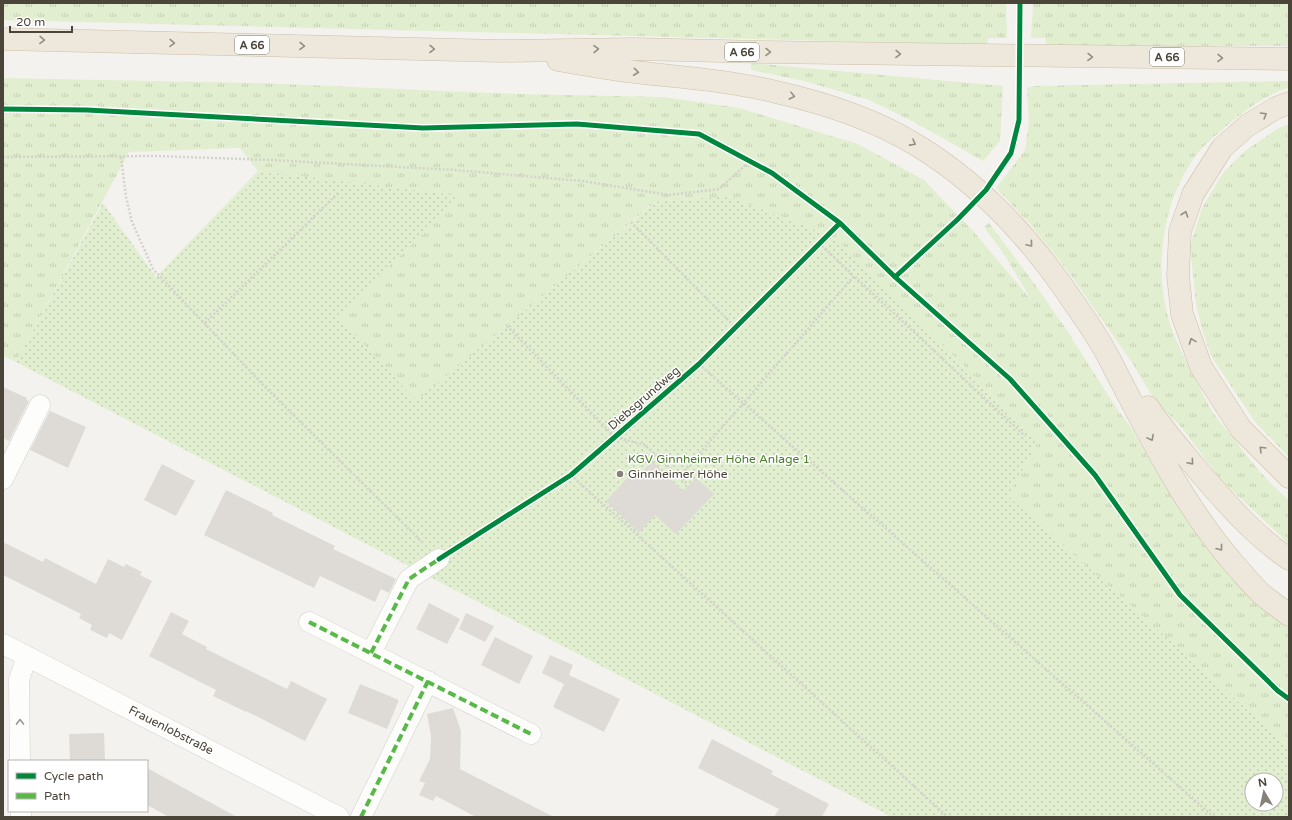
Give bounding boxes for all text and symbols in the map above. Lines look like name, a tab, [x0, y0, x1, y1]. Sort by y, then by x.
scale bar	[10, 8, 72, 34]
text: 20 m	[16, 15, 45, 29]
one-way arrow	[39, 36, 45, 44]
road number: A 66	[235, 36, 269, 54]
one-way arrow	[169, 38, 175, 47]
one-way arrow	[299, 42, 305, 50]
road number: A 66	[725, 43, 759, 61]
one-way arrow	[429, 45, 435, 53]
one-way arrow	[593, 45, 599, 54]
one-way arrow	[765, 48, 771, 57]
road number: A 66	[1150, 48, 1184, 66]
one-way arrow	[895, 50, 901, 59]
one-way arrow	[1087, 52, 1093, 61]
one-way arrow	[1217, 54, 1223, 62]
one-way arrow	[633, 67, 639, 76]
one-way arrow	[789, 91, 796, 99]
one-way arrow	[1260, 113, 1267, 120]
one-way arrow	[909, 139, 916, 146]
one-way arrow	[1181, 211, 1189, 218]
one-way arrow	[1026, 239, 1033, 246]
one-way arrow	[1188, 338, 1197, 345]
street label: Diebsgrundweg	[605, 363, 683, 433]
one-way arrow	[1146, 434, 1154, 441]
one-way arrow	[1259, 446, 1267, 454]
park label: KGV Ginnheimer Höhe Anlage 1	[628, 452, 810, 466]
one-way arrow	[1187, 457, 1194, 465]
place label: Ginnheimer Höhe	[628, 467, 728, 481]
marker: Ginnheimer Höhe	[615, 469, 625, 479]
one-way arrow	[1216, 543, 1223, 550]
street label: Frauenlobstraße	[126, 703, 216, 757]
one-way arrow	[16, 719, 24, 725]
legend	[8, 760, 148, 812]
text: Cycle path	[44, 769, 103, 783]
north arrow	[1244, 772, 1284, 812]
text: N	[1257, 776, 1268, 790]
text: Path	[44, 789, 70, 803]

